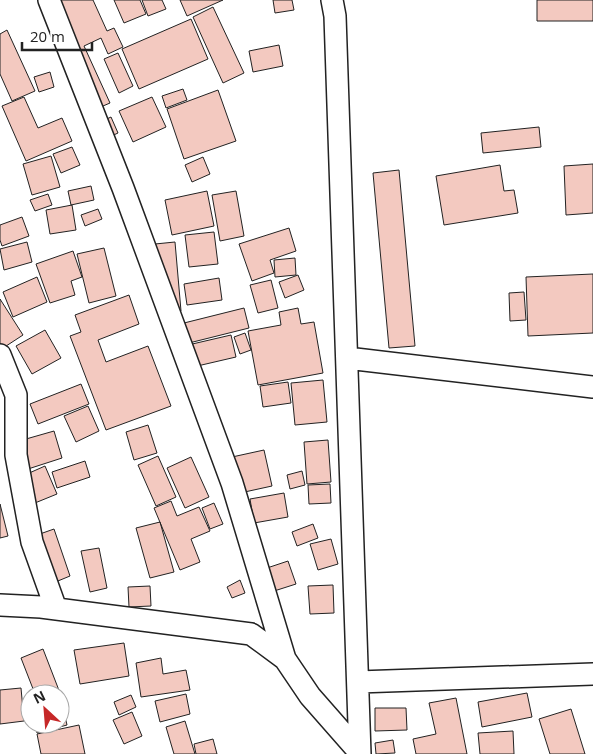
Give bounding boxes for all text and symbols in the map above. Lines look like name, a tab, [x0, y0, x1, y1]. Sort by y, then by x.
scale bar	[22, 20, 92, 52]
text: 20 m	[30, 26, 65, 46]
north arrow	[20, 684, 70, 734]
text: N	[30, 686, 48, 708]

